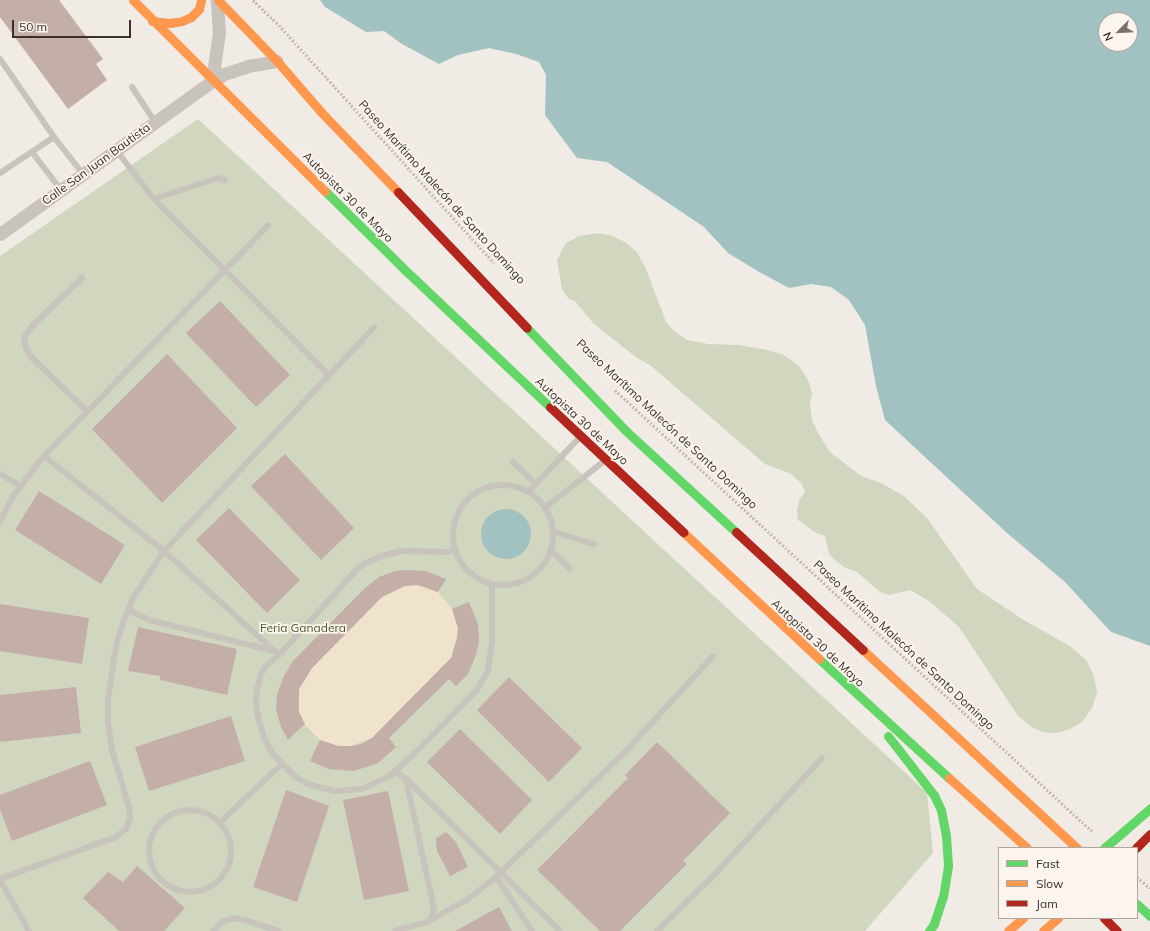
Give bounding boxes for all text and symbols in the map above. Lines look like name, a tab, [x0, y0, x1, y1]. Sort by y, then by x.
scale bar	[14, 12, 133, 38]
north arrow	[1098, 12, 1138, 52]
text: 50 m	[19, 19, 47, 34]
text: N	[1100, 30, 1116, 43]
street label: Paseo Marítimo Malecón de Santo Domingo	[356, 97, 528, 287]
street label: Calle San Juan Bautista	[39, 120, 153, 208]
street label: Autopista 30 de Mayo	[300, 149, 396, 245]
street label: Paseo Marítimo Malecón de Santo Domingo	[574, 336, 760, 512]
street label: Autopista 30 de Mayo	[532, 374, 632, 468]
street label: Paseo Marítimo Malecón de Santo Domingo	[811, 557, 997, 733]
street label: Autopista 30 de Mayo	[768, 596, 868, 690]
park label: Feria Ganadera	[260, 621, 346, 635]
legend	[998, 847, 1138, 919]
text: Fast	[1036, 856, 1060, 871]
text: Slow	[1036, 876, 1064, 891]
text: Jam	[1036, 896, 1058, 911]

